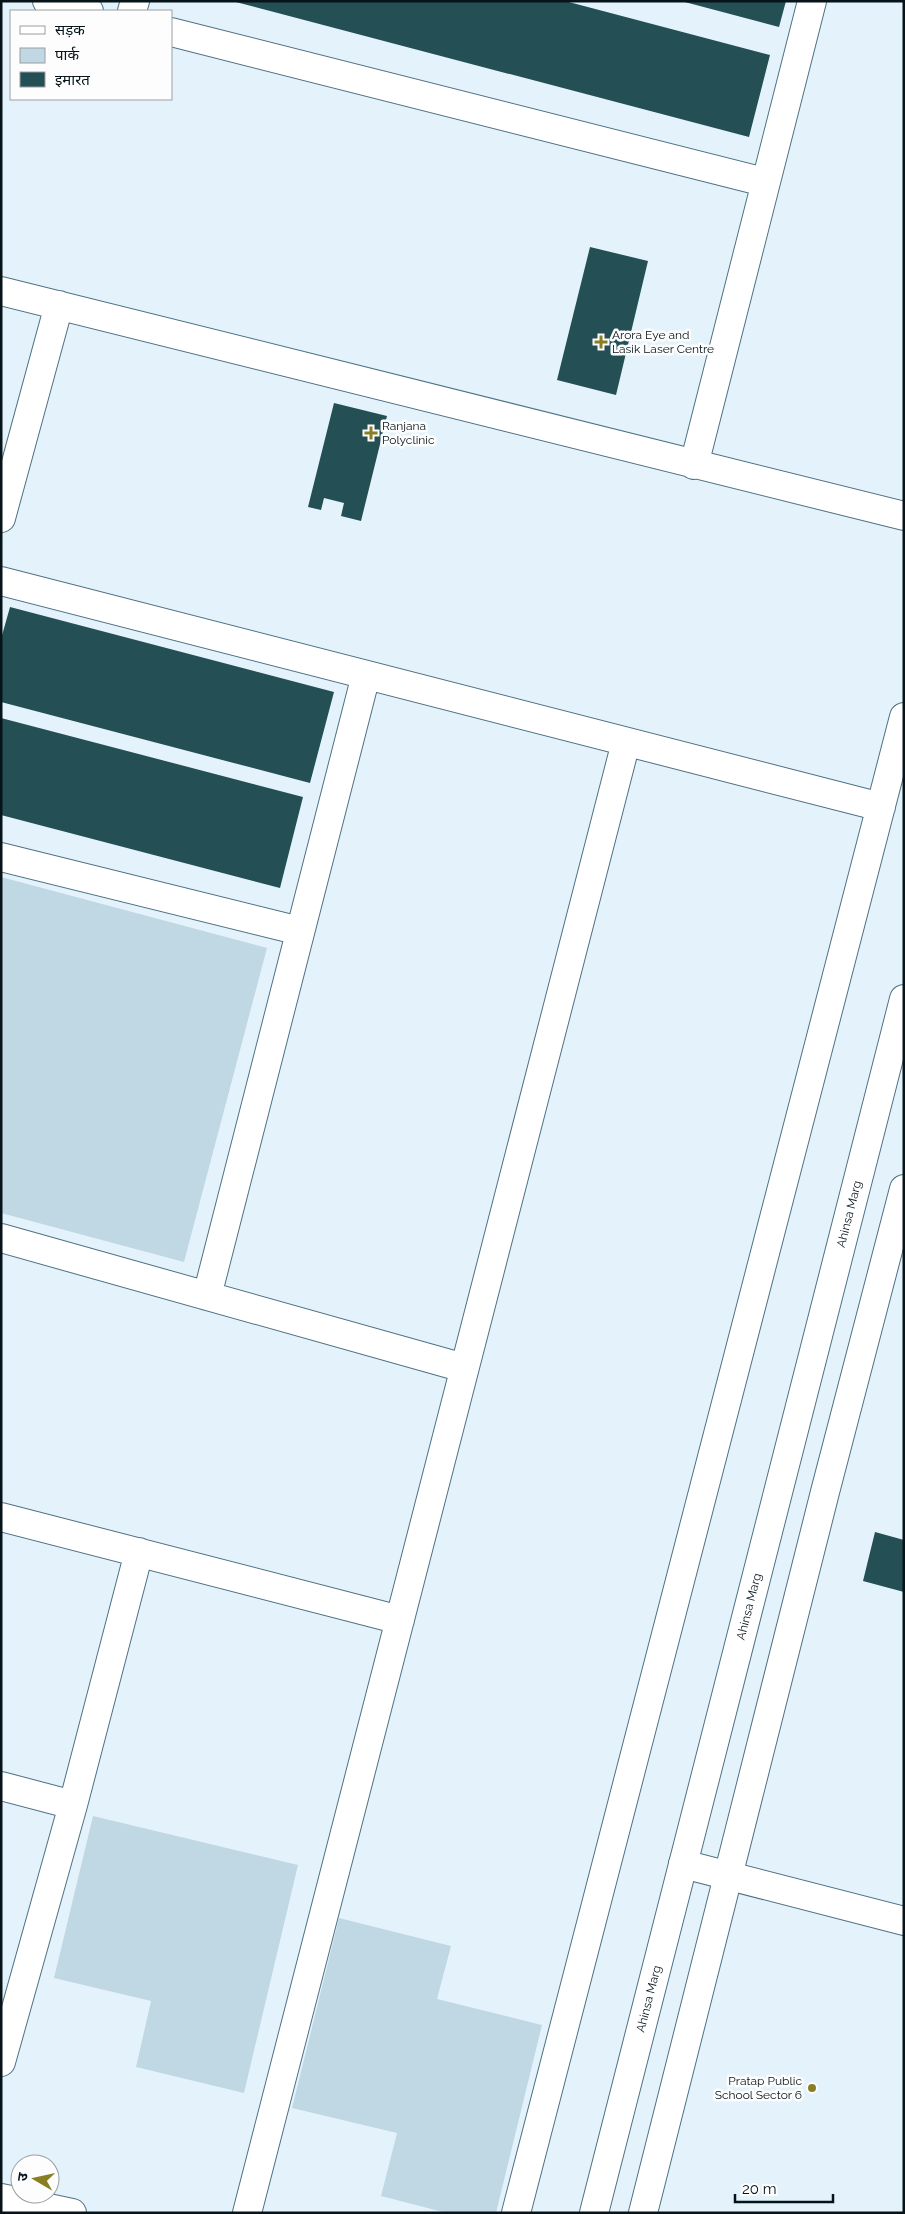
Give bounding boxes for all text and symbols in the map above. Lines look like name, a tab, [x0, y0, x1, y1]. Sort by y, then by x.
legend	[10, 10, 172, 100]
text: सड़क	[55, 21, 85, 39]
text: पार्क	[55, 46, 79, 64]
text: इमारत	[55, 71, 90, 89]
place label: Arora Eye and Lasik Laser Centre	[612, 328, 714, 356]
marker: Arora Eye and Lasik Laser Centre	[594, 335, 608, 349]
place label: Ranjana Polyclinic	[382, 419, 435, 447]
marker: Ranjana Polyclinic	[364, 426, 378, 440]
street label: Ahinsa Marg	[834, 1179, 864, 1249]
street label: Ahinsa Marg	[734, 1571, 764, 1641]
street label: Ahinsa Marg	[633, 1964, 664, 2034]
place label: Pratap Public School Sector 6	[715, 2074, 802, 2102]
marker: Pratap Public School Sector 6	[806, 2082, 818, 2094]
north arrow	[10, 2154, 60, 2204]
text: उ	[14, 2171, 31, 2182]
scale bar	[735, 2172, 832, 2204]
text: 20 m	[742, 2180, 777, 2198]

